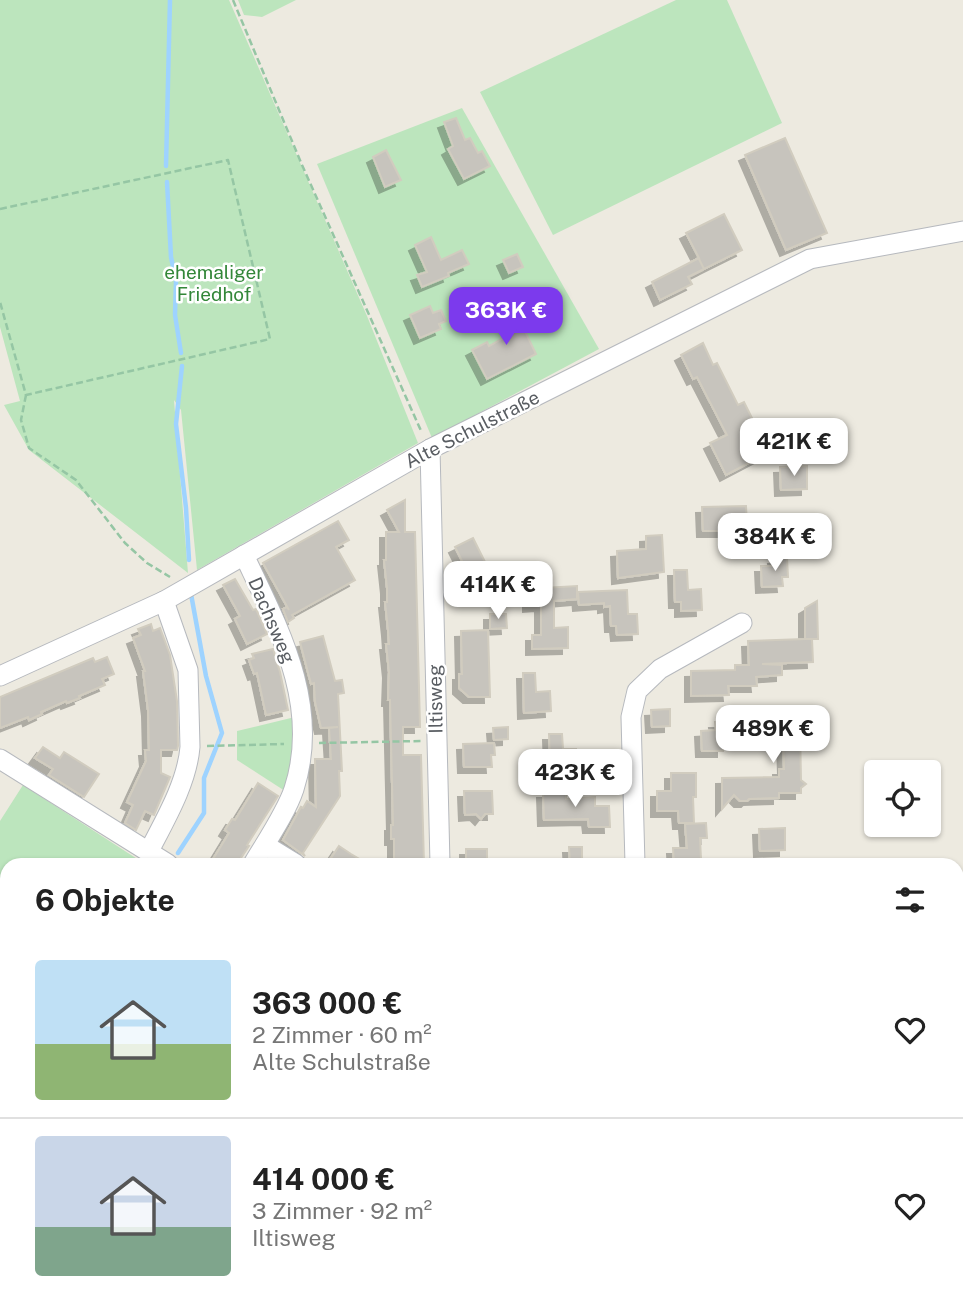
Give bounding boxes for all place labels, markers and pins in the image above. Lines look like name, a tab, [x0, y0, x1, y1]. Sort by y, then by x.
pin: 363K €	[449, 288, 563, 347]
pin: 421K €	[737, 419, 851, 478]
pin: 384K €	[718, 514, 832, 573]
pin: 414K €	[441, 562, 555, 621]
pin: 489K €	[716, 706, 830, 765]
pin: 423K €	[518, 750, 632, 809]

